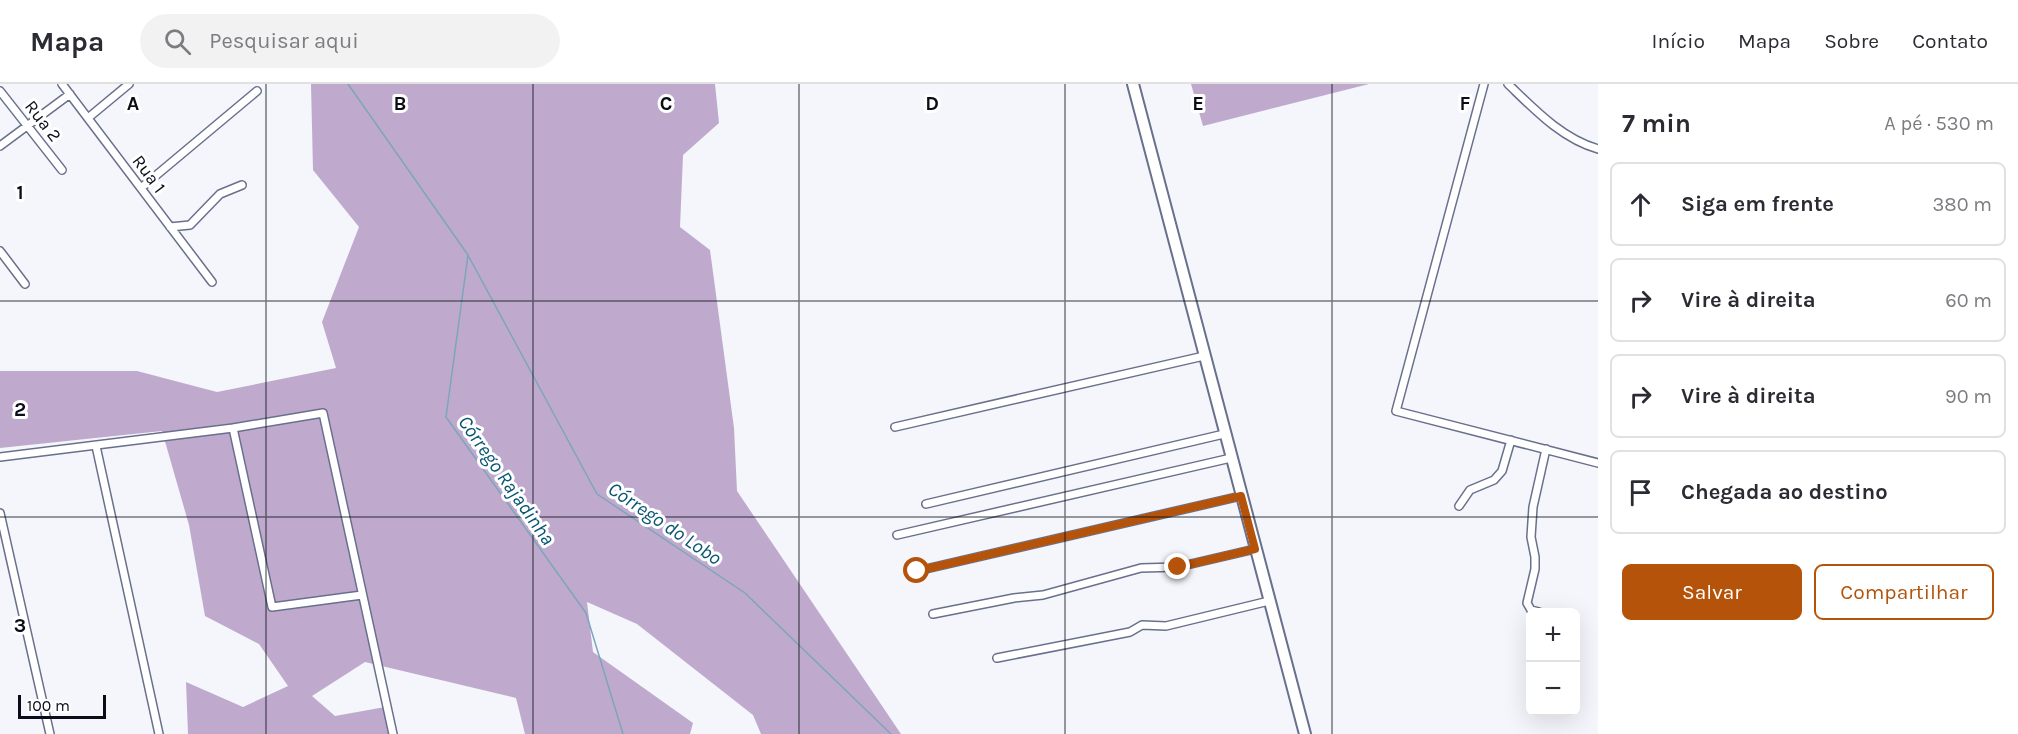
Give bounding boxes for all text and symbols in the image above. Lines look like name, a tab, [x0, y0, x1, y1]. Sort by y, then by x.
search box	[140, 14, 560, 68]
text: Mapa	[30, 25, 104, 58]
icon: search	[161, 25, 194, 58]
text: Pesquisar aqui	[209, 28, 359, 54]
text: Início	[1652, 29, 1705, 53]
text: Mapa	[1738, 29, 1791, 53]
text: Sobre	[1824, 29, 1879, 53]
text: Contato	[1912, 29, 1988, 53]
text: A	[127, 92, 140, 115]
text: B	[394, 92, 406, 115]
text: C	[660, 92, 672, 115]
text: D	[925, 92, 939, 115]
text: E	[1192, 92, 1204, 115]
text: F	[1460, 92, 1471, 115]
street label: Rua 2	[20, 96, 66, 146]
text: 7 min	[1622, 108, 1691, 139]
text: A pé · 530 m	[1884, 112, 1994, 135]
street label: Rua 1	[128, 151, 170, 197]
text: 1	[16, 181, 24, 204]
icon: ahead	[1624, 188, 1657, 221]
text: Siga em frente	[1681, 191, 1834, 217]
text: 380 m	[1933, 193, 1992, 216]
icon: right	[1624, 284, 1657, 317]
text: Vire à direita	[1681, 287, 1816, 313]
text: 60 m	[1945, 289, 1992, 312]
icon: right	[1624, 380, 1657, 413]
text: Vire à direita	[1681, 383, 1816, 409]
text: 90 m	[1945, 385, 1992, 408]
text: 2	[14, 398, 26, 421]
water label: Córrego Rajadinha	[453, 411, 560, 549]
icon: arrive	[1624, 476, 1657, 509]
water label: Córrego do Lobo	[604, 477, 726, 570]
text: Chegada ao destino	[1681, 479, 1888, 505]
route end	[1164, 553, 1190, 579]
route start	[903, 557, 929, 583]
button: Salvar	[1622, 564, 1802, 620]
button: Compartilhar	[1814, 564, 1994, 620]
map controls	[1526, 608, 1580, 716]
button: +	[1526, 608, 1580, 662]
text: 3	[14, 614, 26, 637]
button: −	[1526, 662, 1580, 716]
scale bar	[18, 692, 106, 720]
text: 100 m	[27, 696, 70, 715]

